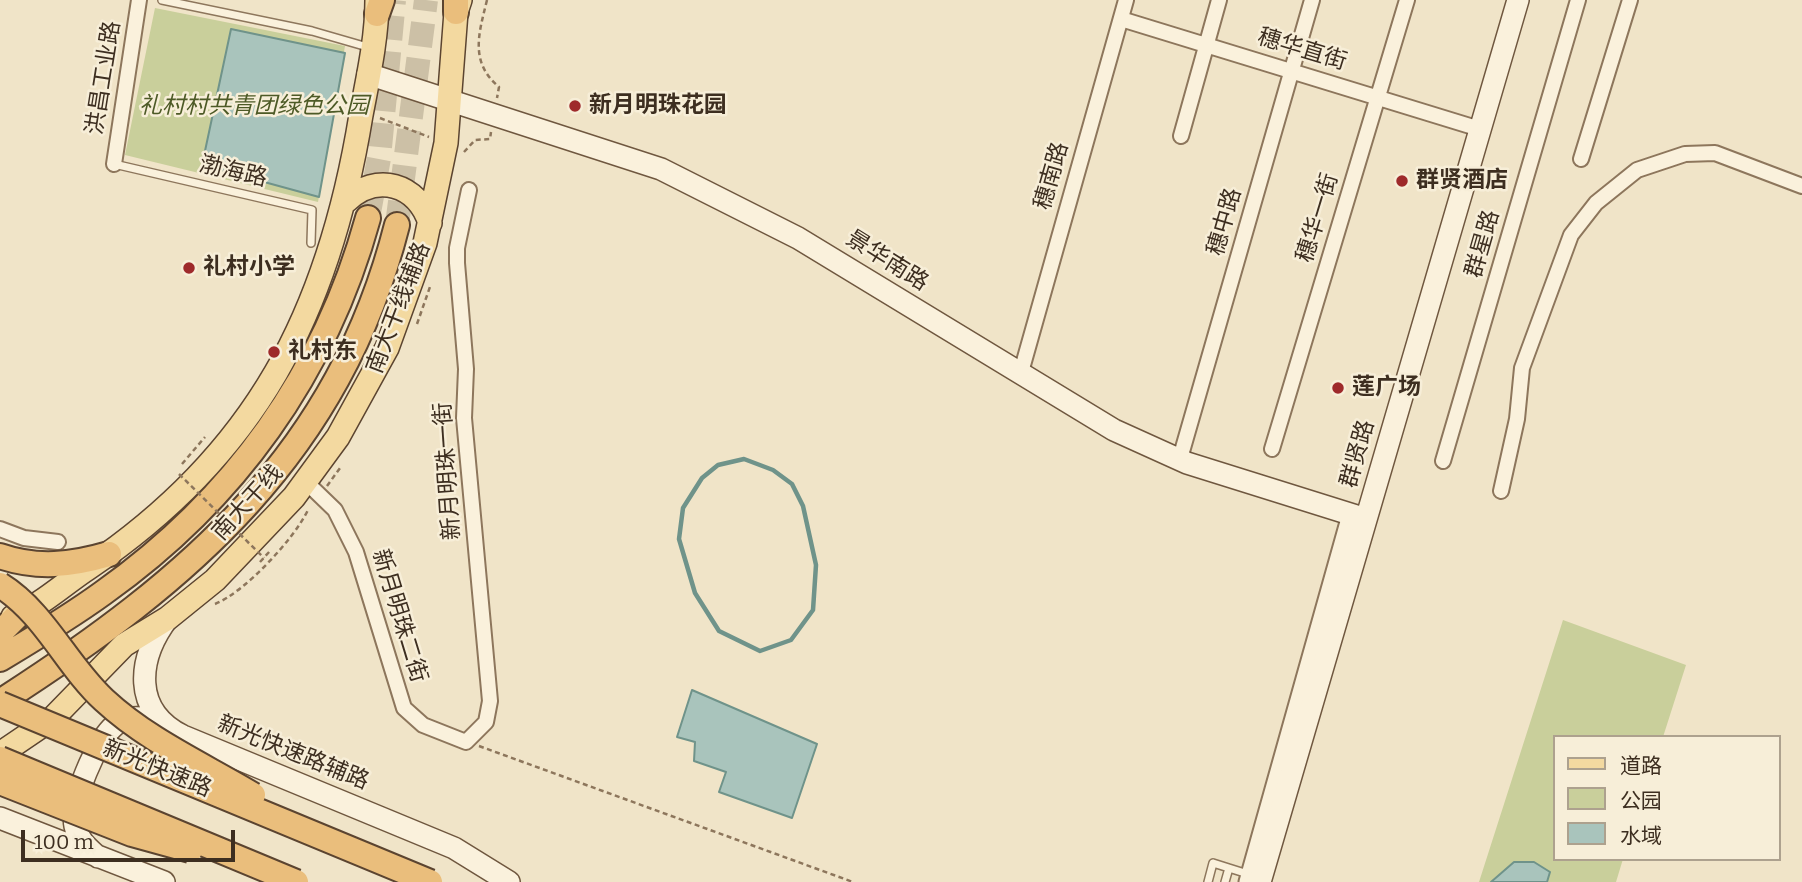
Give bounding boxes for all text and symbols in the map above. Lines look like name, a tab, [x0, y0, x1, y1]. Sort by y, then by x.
street label: 洪昌工业路	[81, 19, 127, 137]
street label: 穗华直街	[1254, 23, 1350, 77]
place label: 新月明珠花园	[589, 92, 727, 120]
park label: 礼村村共青团绿色公园	[139, 93, 369, 121]
marker: 新月明珠花园	[567, 98, 583, 114]
street label: 穗南路	[1029, 139, 1075, 213]
street label: 渤海路	[196, 151, 270, 193]
place label: 群贤酒店	[1416, 167, 1508, 195]
street label: 穗华一街	[1291, 170, 1345, 266]
marker: 群贤酒店	[1394, 173, 1410, 189]
street label: 穗中路	[1202, 185, 1248, 259]
street label: 群星路	[1460, 207, 1506, 281]
street label: 景华南路	[841, 225, 933, 297]
street label: 南大干线辅路	[361, 239, 437, 377]
place label: 礼村小学	[203, 254, 295, 282]
marker: 礼村小学	[181, 260, 197, 276]
place label: 礼村东	[288, 338, 357, 366]
marker: 礼村东	[266, 344, 282, 360]
place label: 莲广场	[1352, 374, 1421, 402]
marker: 莲广场	[1330, 380, 1346, 396]
street label: 新月明珠一街	[429, 401, 467, 541]
street label: 群贤路	[1335, 417, 1381, 491]
street label: 南大干线	[207, 460, 289, 546]
street label: 新月明珠二街	[366, 546, 432, 686]
street label: 新光快速路辅路	[213, 710, 373, 796]
street label: 新光快速路	[99, 735, 215, 803]
legend	[1554, 735, 1781, 861]
text: 道路	[1620, 753, 1662, 779]
text: 公园	[1620, 788, 1662, 814]
scale bar	[24, 816, 238, 860]
text: 水域	[1620, 823, 1662, 849]
text: 100 m	[34, 829, 94, 855]

